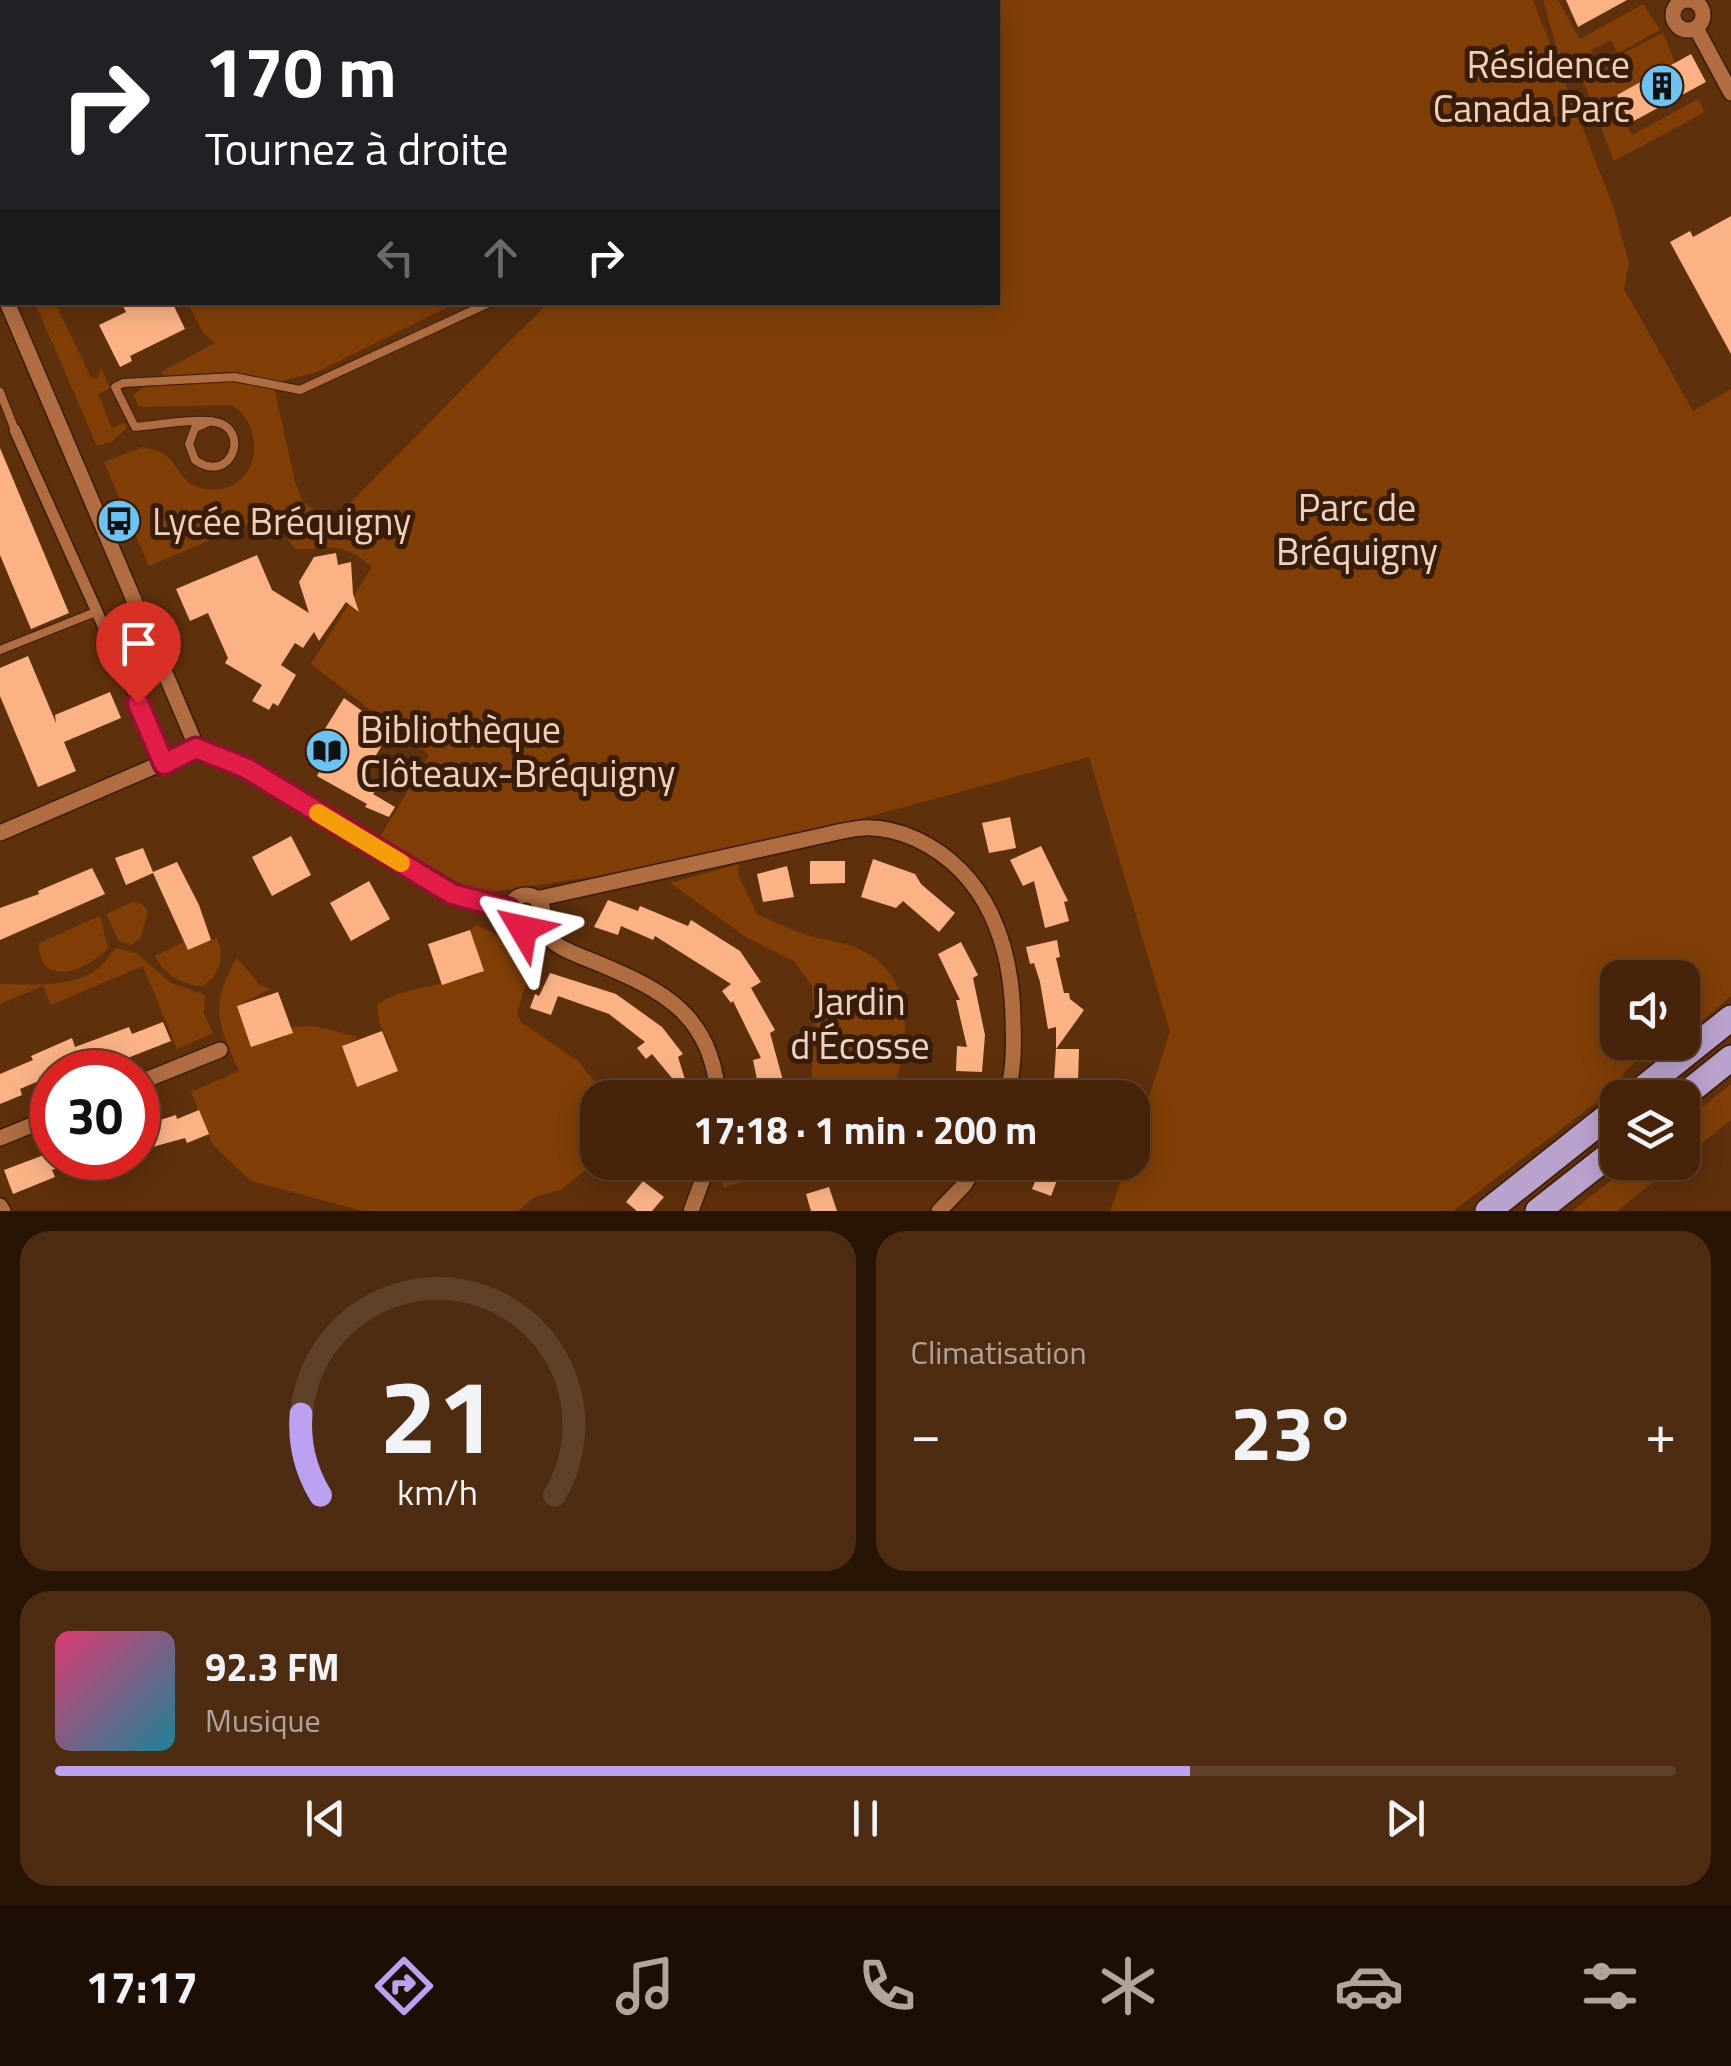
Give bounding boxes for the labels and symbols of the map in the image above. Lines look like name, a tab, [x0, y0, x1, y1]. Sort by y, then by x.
place label: Résidence Canada Parc	[1433, 35, 1630, 137]
building icon: Résidence Canada Parc	[1639, 63, 1685, 109]
park label: Parc de Bréquigny	[1276, 478, 1438, 580]
place label: Lycée Bréquigny	[152, 492, 411, 550]
bus stop icon: Lycée Bréquigny	[96, 498, 142, 544]
pin	[96, 601, 181, 704]
place label: Bibliothèque Clôteaux-Bréquigny	[360, 700, 676, 802]
library icon: Bibliothèque Clôteaux-Bréquigny	[304, 728, 350, 774]
position arrow	[471, 877, 575, 981]
park label: Jardin d'Écosse	[790, 972, 930, 1074]
speed limit sign: 30	[30, 1050, 160, 1180]

